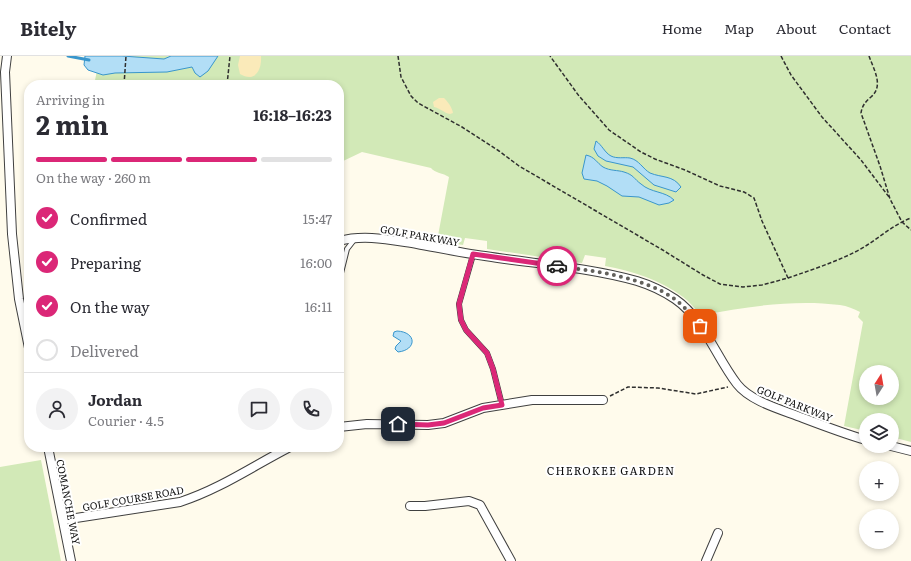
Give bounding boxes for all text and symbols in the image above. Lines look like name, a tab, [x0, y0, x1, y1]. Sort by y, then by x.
text: Bitely	[20, 14, 76, 42]
text: Home	[662, 18, 702, 38]
text: Map	[724, 18, 754, 38]
text: About	[776, 18, 817, 38]
text: Contact	[839, 18, 891, 38]
text: Arriving in	[36, 90, 105, 109]
text: 16:18–16:23	[253, 103, 332, 126]
text: 2 min	[36, 104, 109, 143]
text: On the way · 260 m	[36, 168, 151, 187]
icon: check	[36, 207, 58, 229]
text: Confirmed	[70, 207, 147, 230]
text: 15:47	[303, 209, 332, 228]
street label: GOLF PARKWAY	[379, 221, 461, 249]
courier	[537, 246, 577, 286]
icon: check	[36, 251, 58, 273]
text: Preparing	[70, 251, 141, 274]
text: 16:00	[300, 253, 332, 272]
icon: car	[546, 255, 568, 277]
icon: check	[36, 295, 58, 317]
text: On the way	[70, 295, 150, 318]
text: 16:11	[305, 297, 332, 316]
pin	[683, 309, 717, 343]
icon: bag	[689, 315, 711, 337]
text: Delivered	[70, 339, 139, 362]
north arrow	[859, 365, 899, 405]
map controls	[859, 365, 899, 549]
street label: GOLF PARKWAY	[755, 381, 835, 425]
button: person	[36, 388, 78, 430]
text: Jordan	[88, 388, 142, 411]
button: chat	[238, 388, 280, 430]
button: phone	[290, 388, 332, 430]
pin	[381, 407, 415, 441]
text: Courier · 4.5	[88, 411, 164, 430]
icon: home	[387, 413, 409, 435]
button: layers	[859, 413, 899, 453]
street label: COMANCHE WAY	[53, 458, 85, 546]
button: +	[859, 461, 899, 501]
district label: CHEROKEE GARDEN	[547, 462, 675, 478]
street label: GOLF COURSE ROAD	[81, 482, 185, 514]
button: −	[859, 509, 899, 549]

